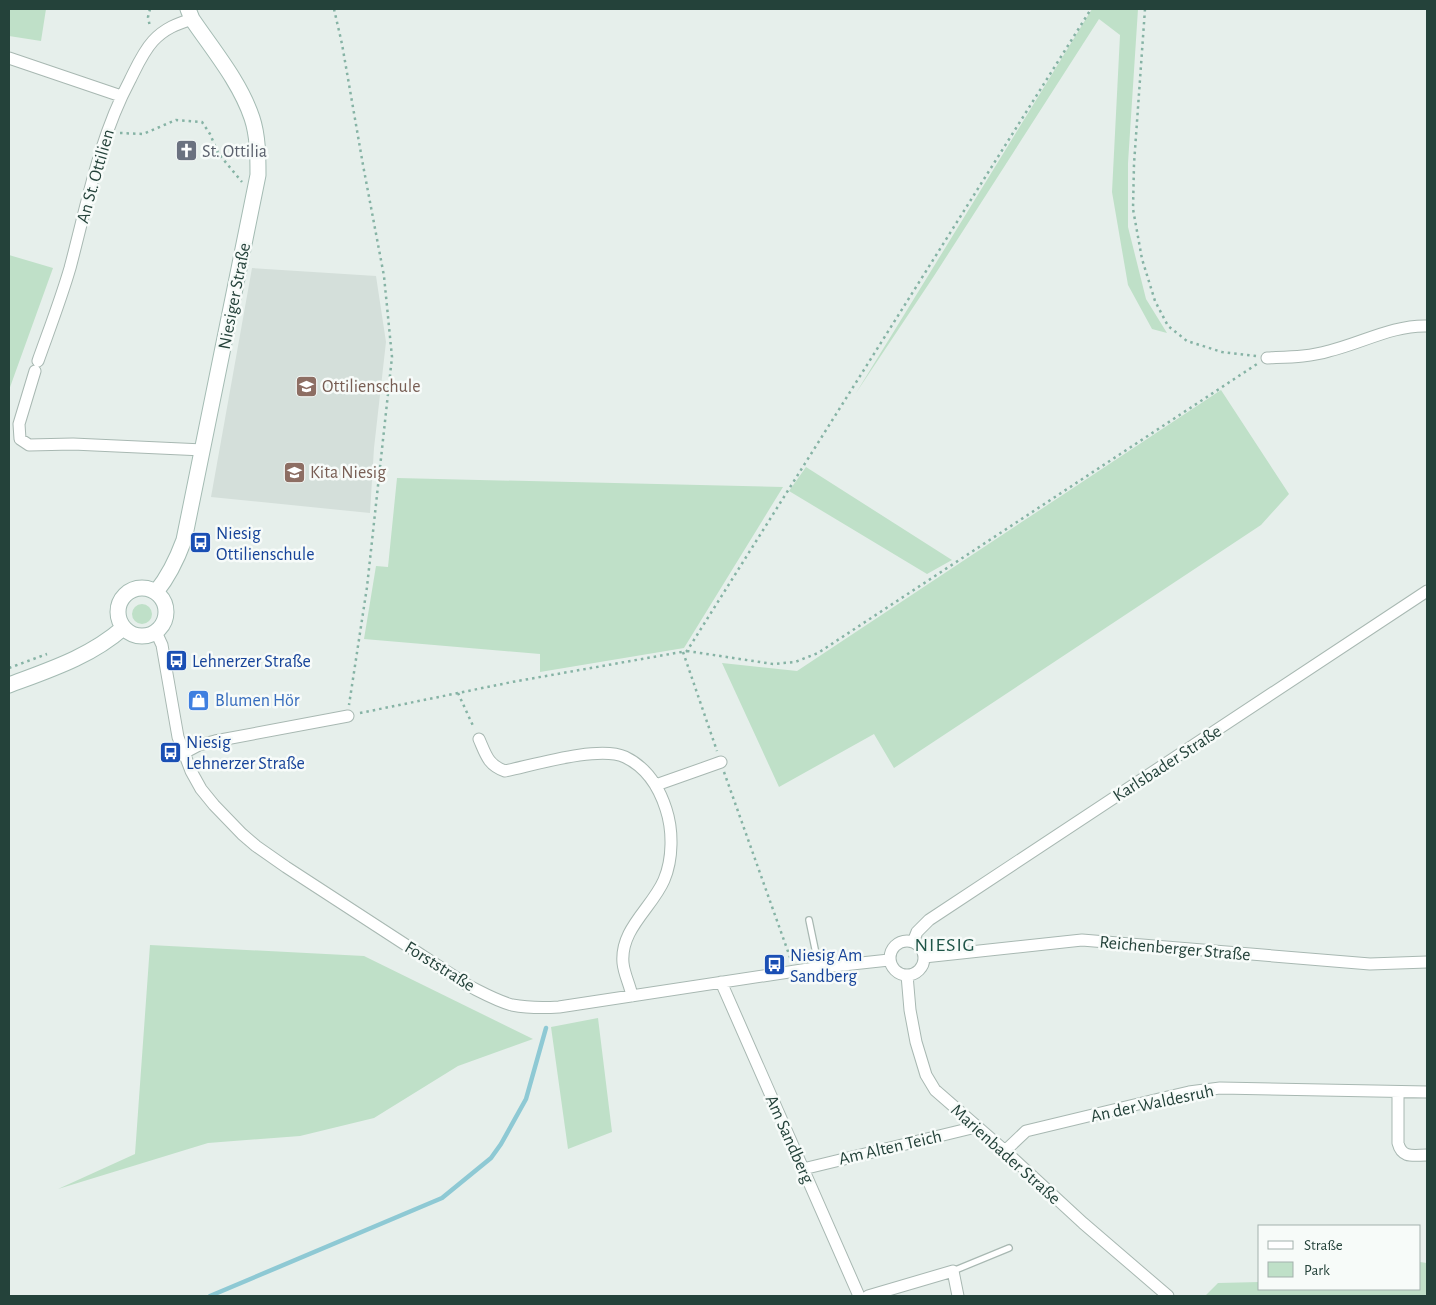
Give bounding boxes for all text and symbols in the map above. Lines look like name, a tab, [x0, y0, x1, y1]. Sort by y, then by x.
street label: An St. Ottilien	[74, 127, 118, 225]
church icon: St. Ottilia	[174, 139, 198, 163]
place label: St. Ottilia	[202, 143, 267, 161]
street label: Niesiger Straße	[216, 241, 254, 351]
school or university icon: Ottilienschule	[294, 374, 318, 398]
place label: Ottilienschule	[322, 378, 421, 396]
school or university icon: Kita Niesig	[282, 460, 306, 484]
place label: Kita Niesig	[310, 464, 386, 482]
place label: Niesig Ottilienschule	[216, 525, 315, 564]
bus stop icon: Niesig Ottilienschule	[188, 531, 212, 555]
bus stop icon: Lehnerzer Straße	[164, 649, 188, 673]
place label: Lehnerzer Straße	[192, 653, 311, 671]
shop icon: Blumen Hör	[187, 688, 211, 712]
place label: Blumen Hör	[215, 692, 300, 710]
street label: Karlsbader Straße	[1110, 722, 1225, 805]
place label: Niesig Lehnerzer Straße	[186, 734, 305, 773]
bus stop icon: Niesig Lehnerzer Straße	[158, 740, 182, 764]
street label: Reichenberger Straße	[1099, 933, 1251, 965]
district label: NIESIG	[914, 935, 976, 955]
street label: Forststraße	[401, 938, 478, 995]
place label: Niesig Am Sandberg	[790, 947, 862, 986]
bus stop icon: Niesig Am Sandberg	[762, 953, 786, 977]
street label: An der Waldesruh	[1089, 1082, 1215, 1126]
street label: Am Sandberg	[762, 1093, 817, 1186]
street label: Marienbader Straße	[947, 1101, 1063, 1208]
street label: Am Alten Teich	[837, 1127, 943, 1169]
legend	[1258, 1225, 1421, 1290]
text: Straße	[1304, 1238, 1343, 1253]
text: Park	[1304, 1263, 1330, 1278]

